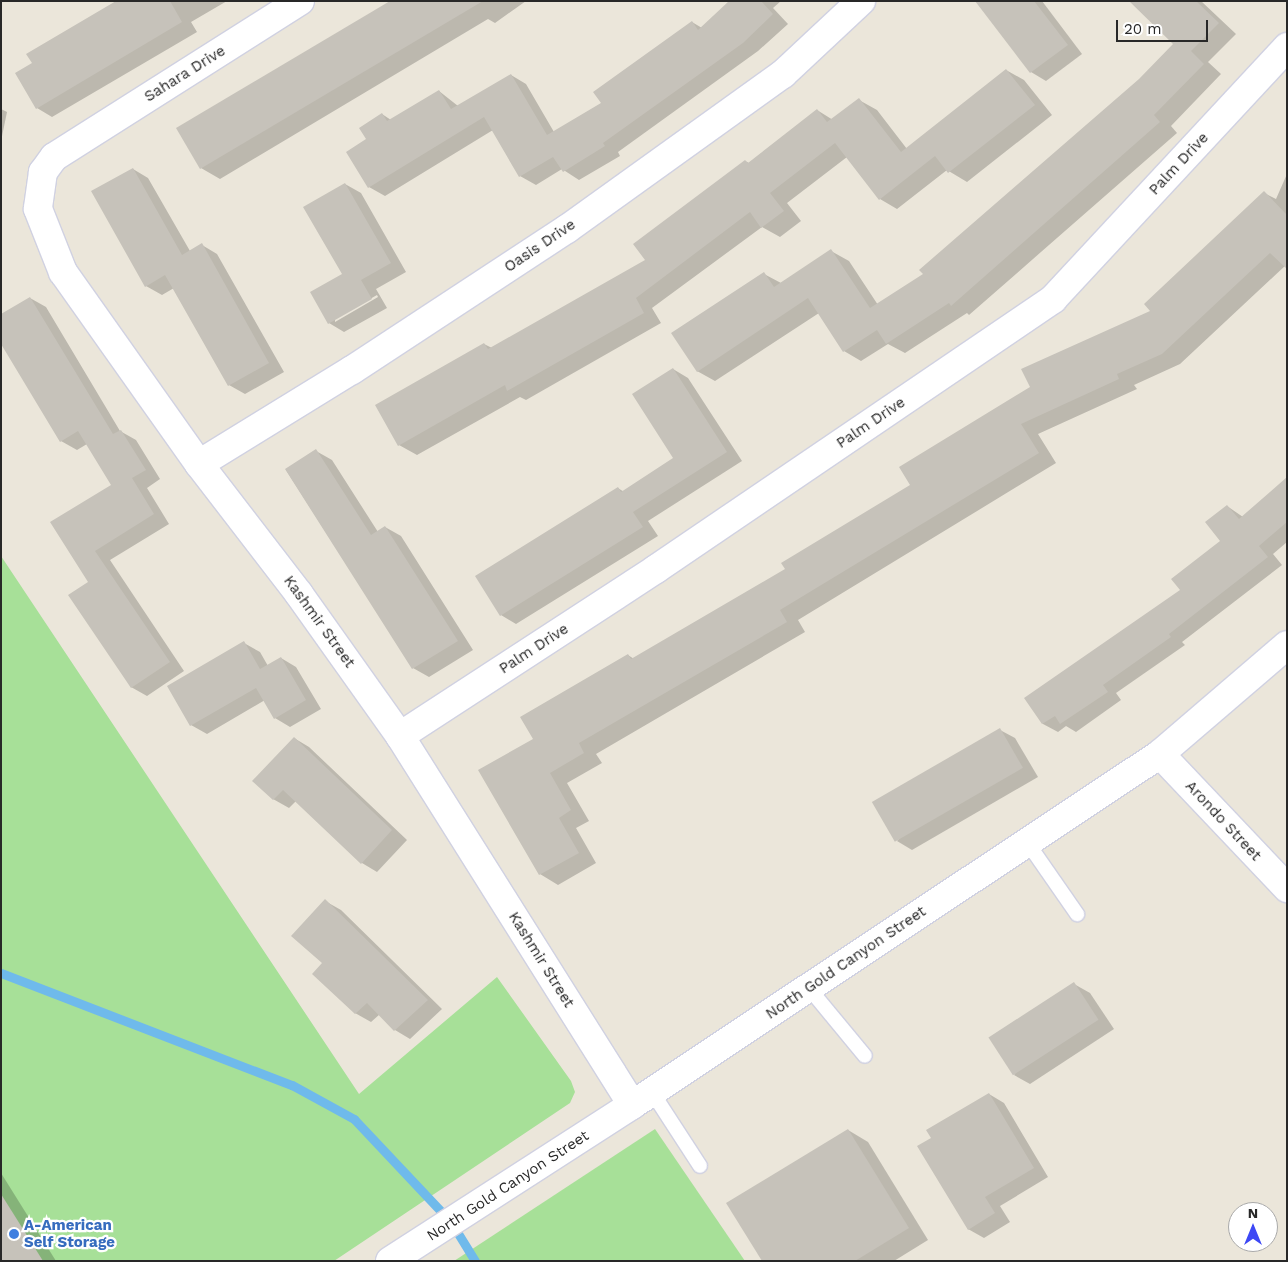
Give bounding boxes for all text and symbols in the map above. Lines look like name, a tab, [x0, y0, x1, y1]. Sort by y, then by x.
scale bar	[1118, 10, 1210, 42]
text: 20 m	[1124, 20, 1162, 38]
street label: Sahara Drive	[141, 42, 229, 106]
street label: Palm Drive	[1145, 129, 1213, 199]
street label: Oasis Drive	[501, 216, 579, 276]
street label: Palm Drive	[833, 393, 909, 453]
street label: Kashmir Street	[279, 572, 359, 672]
street label: Palm Drive	[496, 620, 572, 678]
street label: Arondo Street	[1181, 777, 1265, 865]
street label: North Gold Canyon Street	[762, 903, 930, 1023]
street label: Kashmir Street	[504, 909, 578, 1011]
street label: North Gold Canyon Street	[424, 1127, 592, 1245]
north arrow	[1228, 1202, 1278, 1252]
text: N	[1248, 1205, 1258, 1221]
place label: A-American Self Storage	[24, 1216, 115, 1251]
marker: A-American Self Storage	[8, 1228, 20, 1240]

